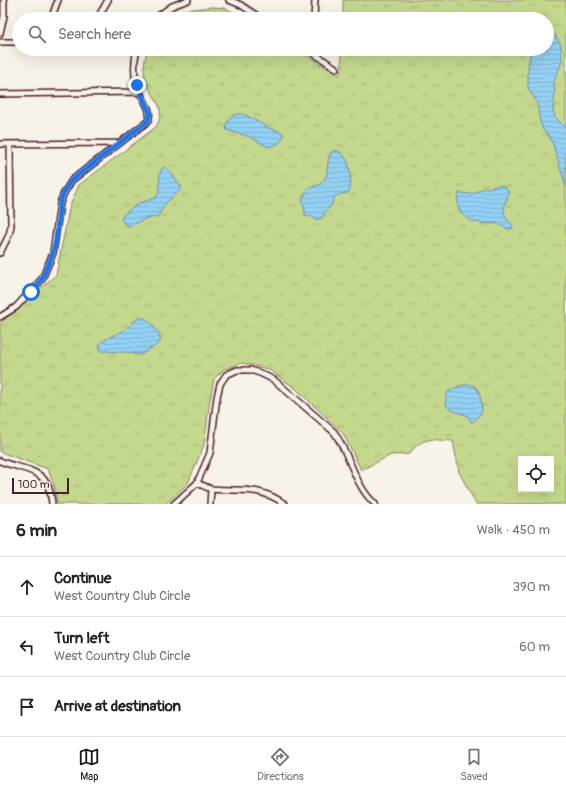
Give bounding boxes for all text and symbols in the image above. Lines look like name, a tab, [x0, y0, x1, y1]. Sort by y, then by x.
search box	[12, 12, 554, 56]
icon: search	[26, 23, 48, 45]
text: Search here	[58, 25, 131, 44]
route end	[128, 76, 146, 94]
route start	[22, 283, 40, 301]
map controls	[518, 456, 554, 492]
button: locate	[518, 456, 554, 492]
scale bar	[12, 476, 69, 495]
text: 100 m	[18, 478, 49, 491]
text: 6 min	[16, 520, 57, 541]
text: Walk · 450 m	[477, 522, 550, 538]
text: Continue	[54, 569, 112, 588]
icon: ahead	[16, 576, 38, 598]
text: 390 m	[513, 579, 550, 595]
text: West Country Club Circle	[54, 588, 190, 604]
text: Turn left	[54, 629, 110, 648]
icon: left	[16, 636, 38, 658]
text: 60 m	[519, 639, 550, 655]
text: West Country Club Circle	[54, 648, 190, 664]
icon: arrive	[16, 696, 38, 718]
text: Arrive at destination	[54, 697, 181, 716]
tab: Map	[78, 746, 100, 783]
tab: Directions	[257, 746, 304, 783]
tab: Saved	[460, 746, 488, 783]

